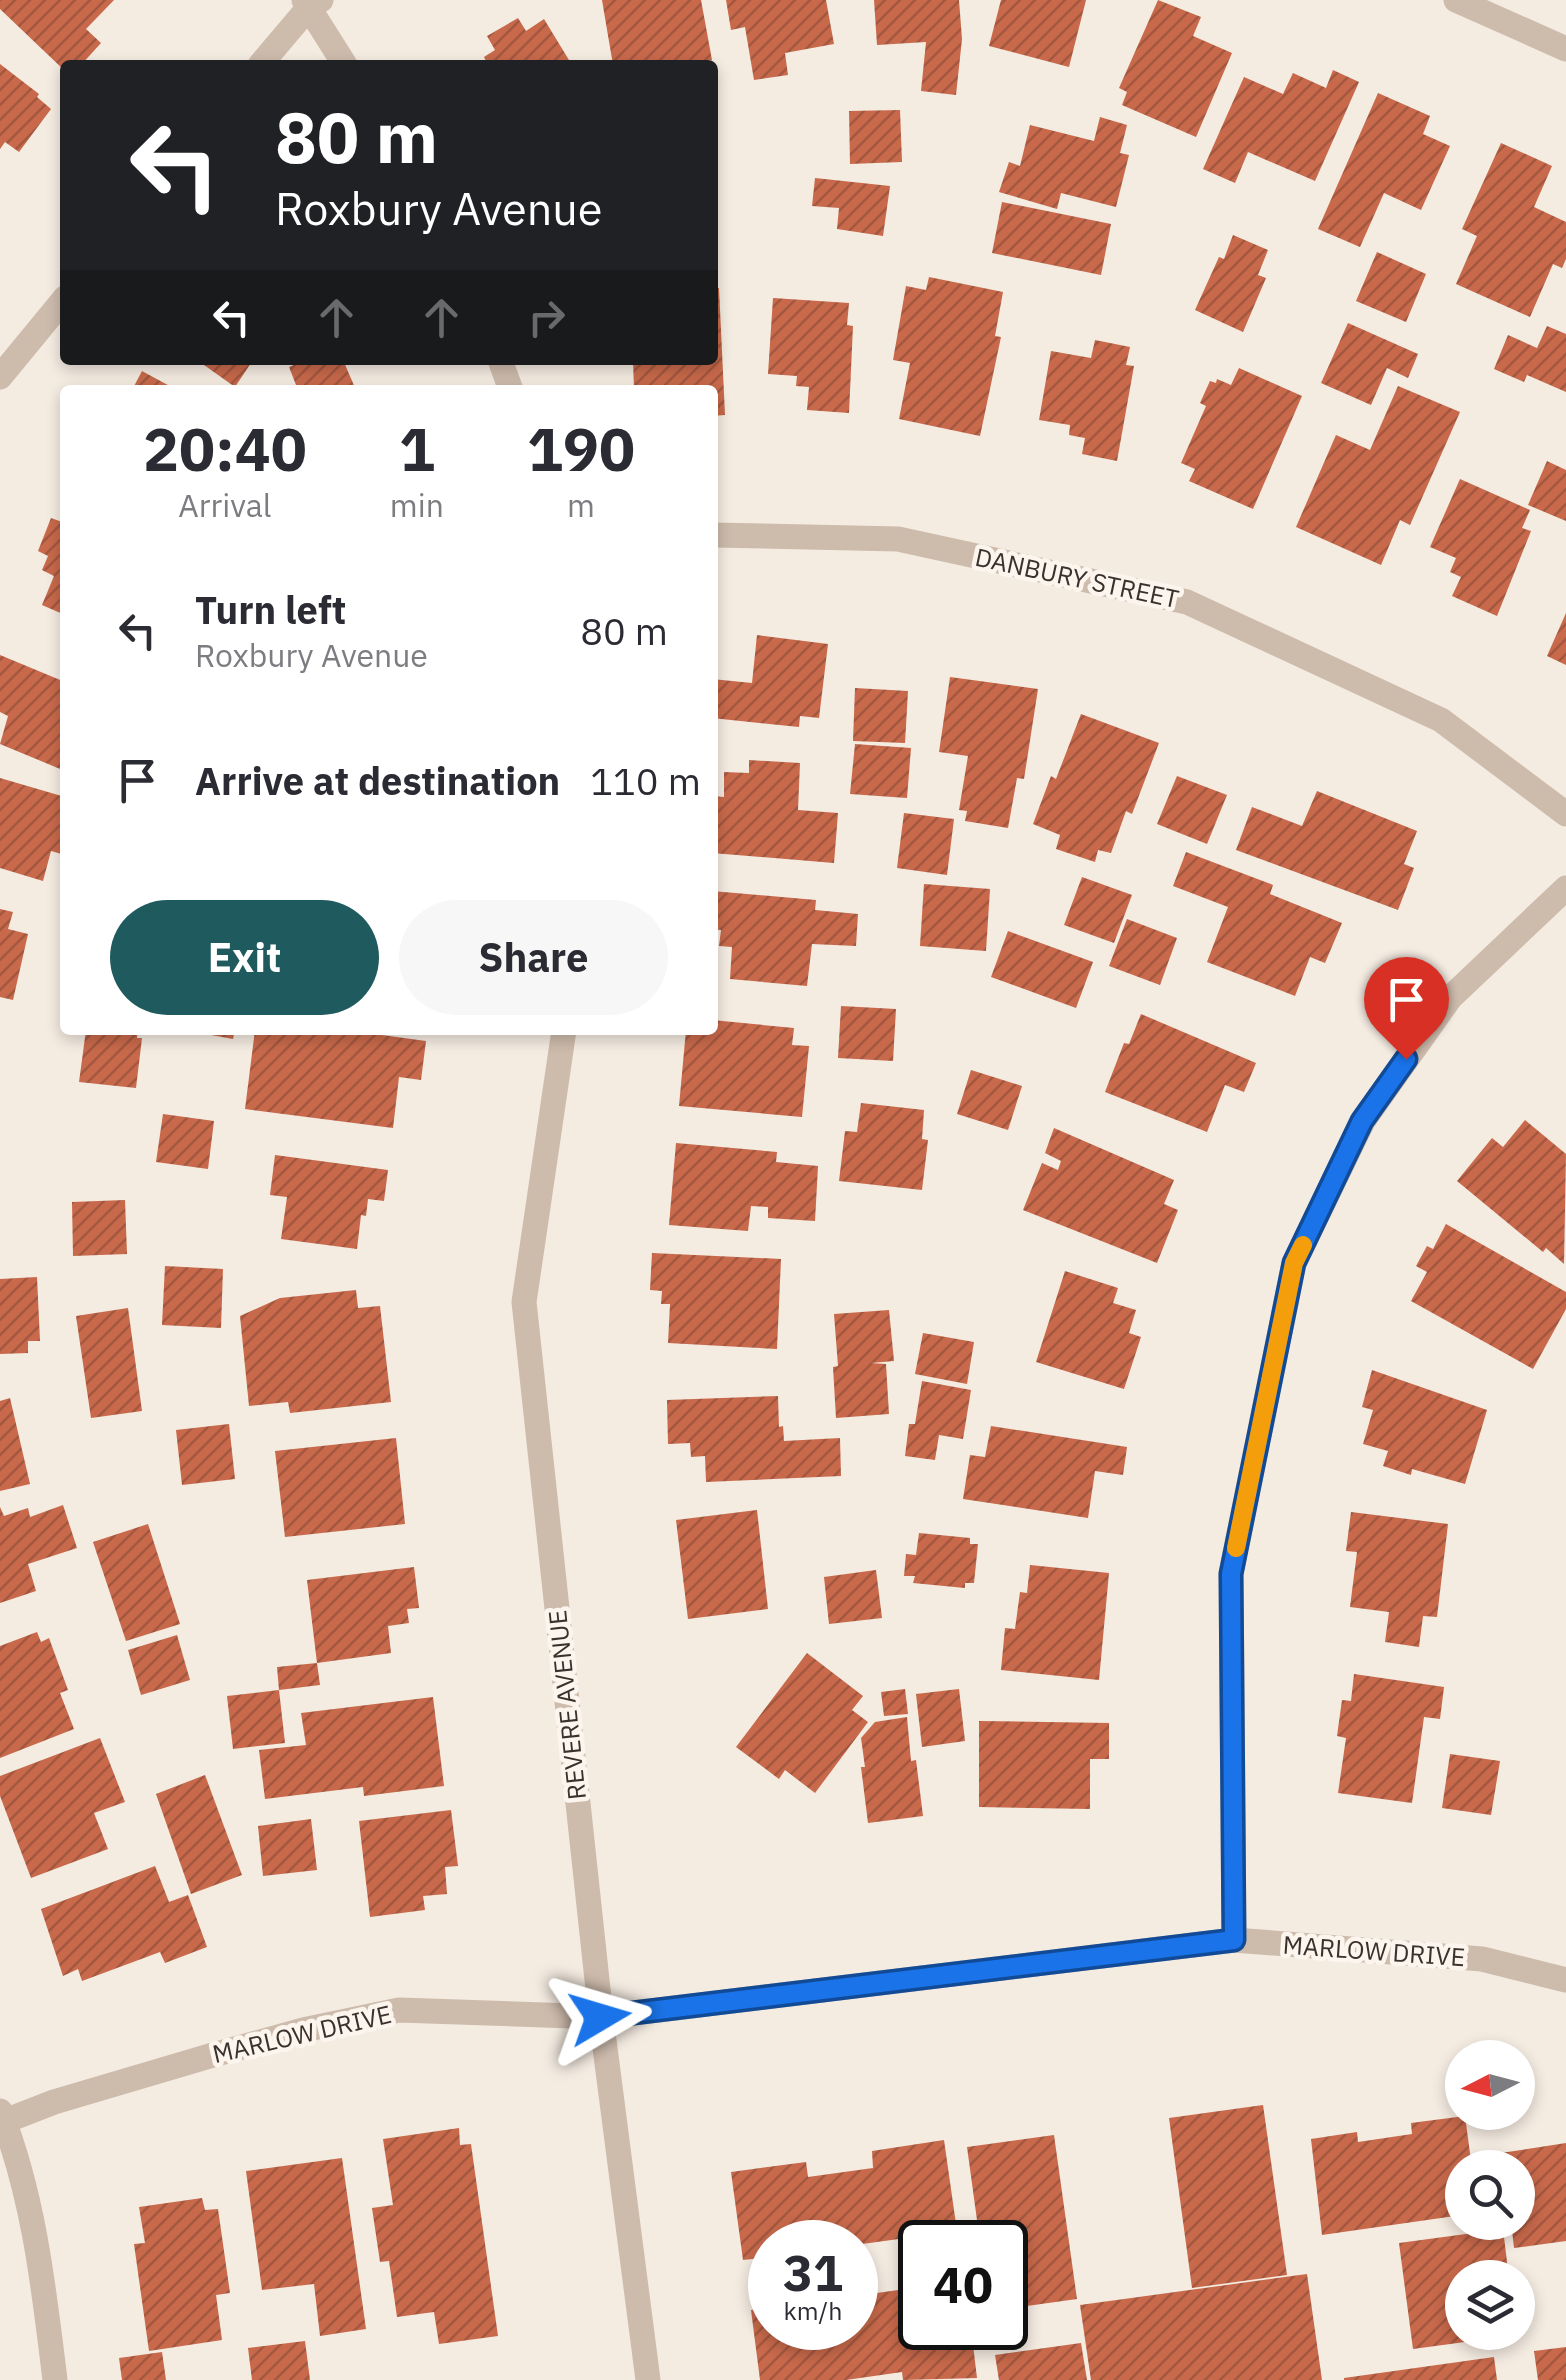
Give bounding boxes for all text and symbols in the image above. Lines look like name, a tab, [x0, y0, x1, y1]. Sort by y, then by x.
text: 80 m	[275, 91, 438, 182]
icon: left	[110, 100, 240, 230]
text: Roxbury Avenue	[275, 179, 603, 237]
icon: left	[204, 290, 259, 345]
icon: ahead	[309, 290, 364, 345]
icon: ahead	[414, 290, 469, 345]
icon: right	[519, 290, 574, 345]
text: 20:40	[143, 409, 307, 488]
text: 1	[399, 409, 435, 488]
text: 190	[527, 409, 635, 488]
text: Arrival	[178, 484, 272, 526]
text: min	[390, 484, 444, 526]
text: m	[567, 484, 595, 526]
street label: DANBURY STREET	[972, 540, 1182, 615]
text: Turn left	[195, 585, 346, 634]
icon: left	[110, 603, 165, 658]
text: 80 m	[580, 606, 668, 655]
text: Roxbury Avenue	[195, 634, 428, 676]
icon: arrive	[110, 753, 165, 808]
text: Arrive at destination	[195, 756, 560, 805]
text: 110 m	[590, 756, 701, 805]
button: Exit	[110, 900, 379, 1015]
button: Share	[399, 900, 668, 1015]
pin	[1364, 957, 1449, 1060]
icon: arrive	[1379, 972, 1434, 1027]
street label: REVERE AVENUE	[540, 1609, 593, 1802]
street label: MARLOW DRIVE	[1282, 1928, 1466, 1973]
position arrow	[548, 1965, 652, 2069]
street label: MARLOW DRIVE	[209, 1997, 395, 2070]
north arrow	[1445, 2040, 1535, 2130]
map controls	[1445, 2040, 1535, 2350]
button: search	[1445, 2150, 1535, 2240]
speed limit sign: 40	[898, 2220, 1028, 2350]
text: 31	[783, 2240, 843, 2305]
button: layers	[1445, 2260, 1535, 2350]
text: km/h	[784, 2294, 842, 2327]

